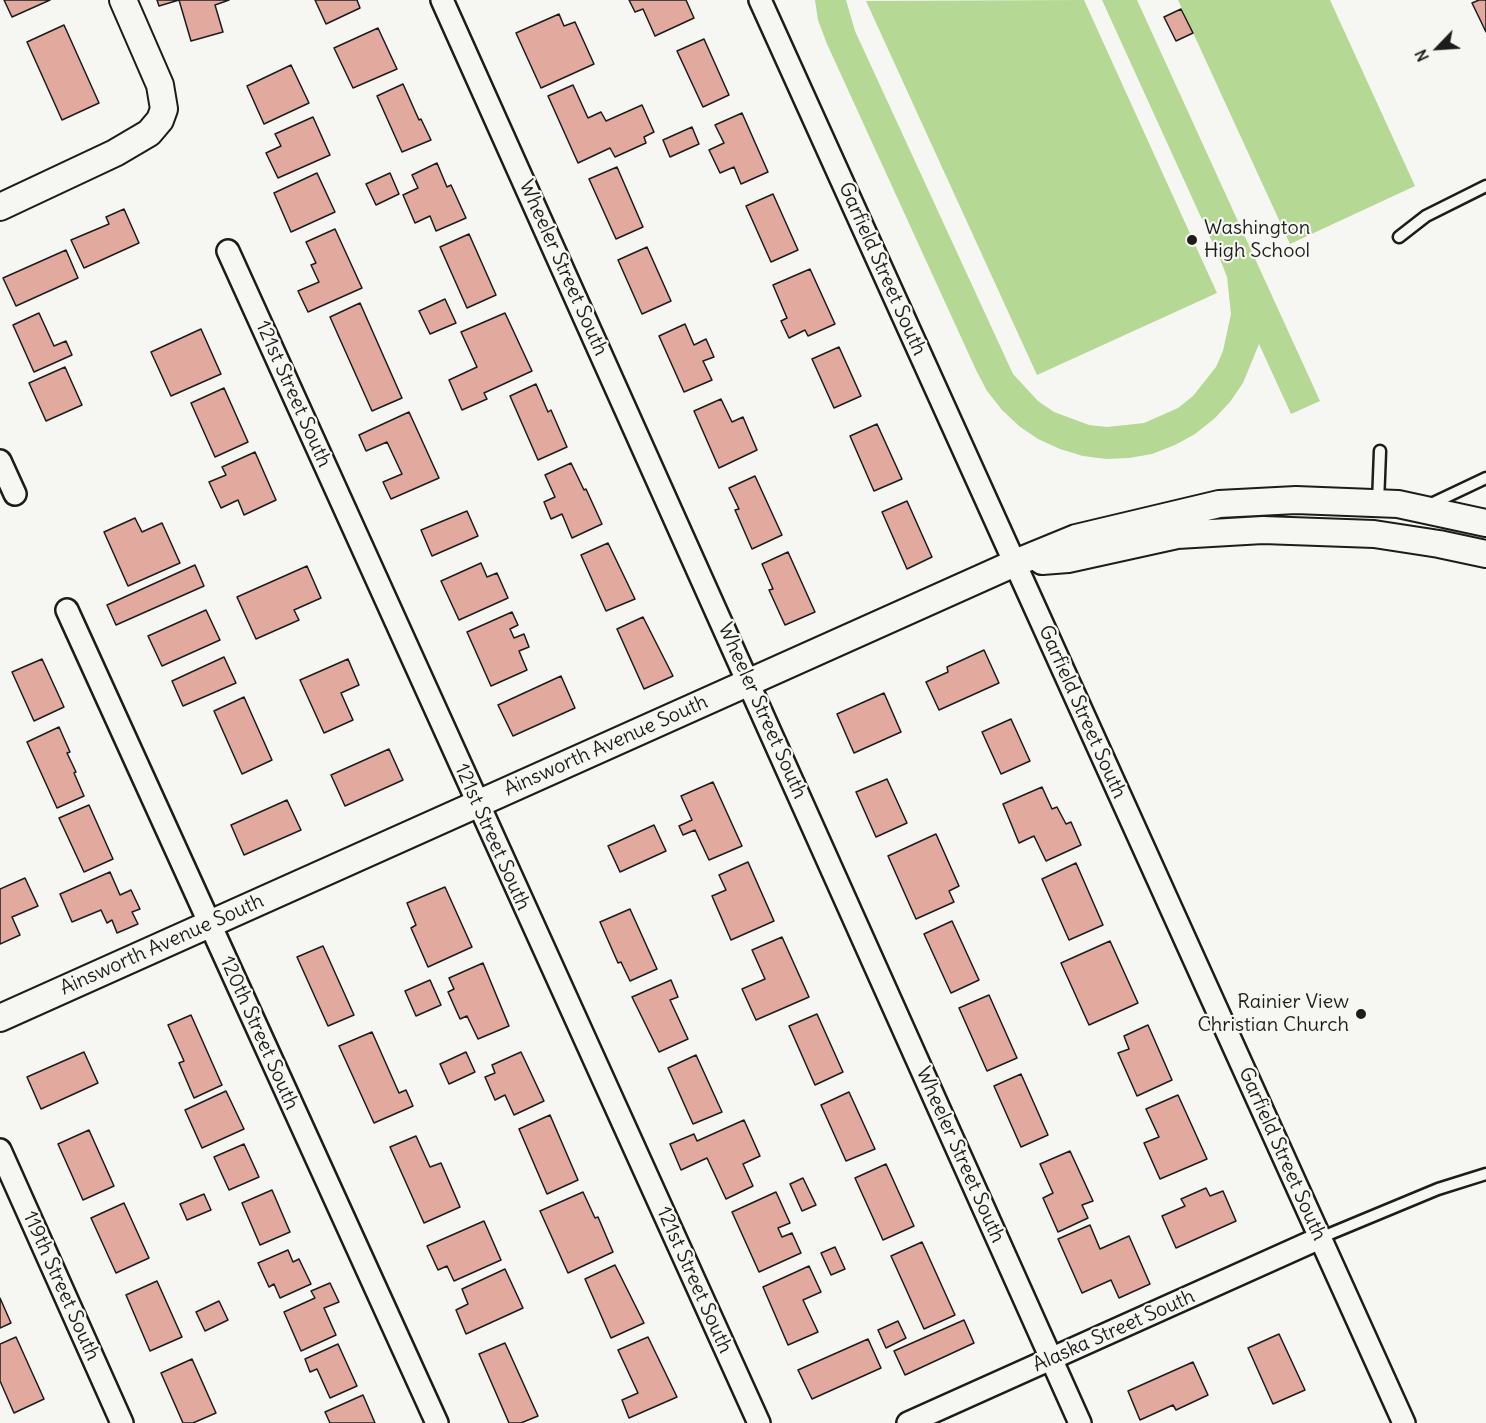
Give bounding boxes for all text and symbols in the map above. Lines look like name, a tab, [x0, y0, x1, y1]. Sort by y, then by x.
north arrow	[1408, 18, 1468, 78]
text: N	[1410, 46, 1433, 65]
street label: Wheeler Street South	[513, 176, 613, 360]
street label: Garfield Street South	[833, 179, 931, 359]
place label: Washington High School	[1204, 216, 1310, 263]
marker: Washington High School	[1185, 233, 1199, 247]
street label: 121st Street South	[250, 317, 336, 471]
street label: Wheeler Street South	[712, 619, 812, 803]
street label: Garfield Street South	[1033, 622, 1131, 802]
street label: Ainsworth Avenue South	[501, 690, 711, 802]
street label: 121st Street South	[449, 760, 535, 914]
street label: Ainsworth Avenue South	[57, 889, 267, 1001]
street label: 120th Street South	[214, 952, 304, 1114]
place label: Rainier View Christian Church	[1198, 990, 1349, 1037]
marker: Rainier View Christian Church	[1354, 1007, 1368, 1021]
street label: Wheeler Street South	[910, 1063, 1010, 1247]
street label: Garfield Street South	[1233, 1064, 1331, 1244]
street label: 121st Street South	[651, 1203, 737, 1357]
street label: 119th Street South	[17, 1208, 105, 1364]
street label: Alaska Street South	[1029, 1285, 1199, 1377]

